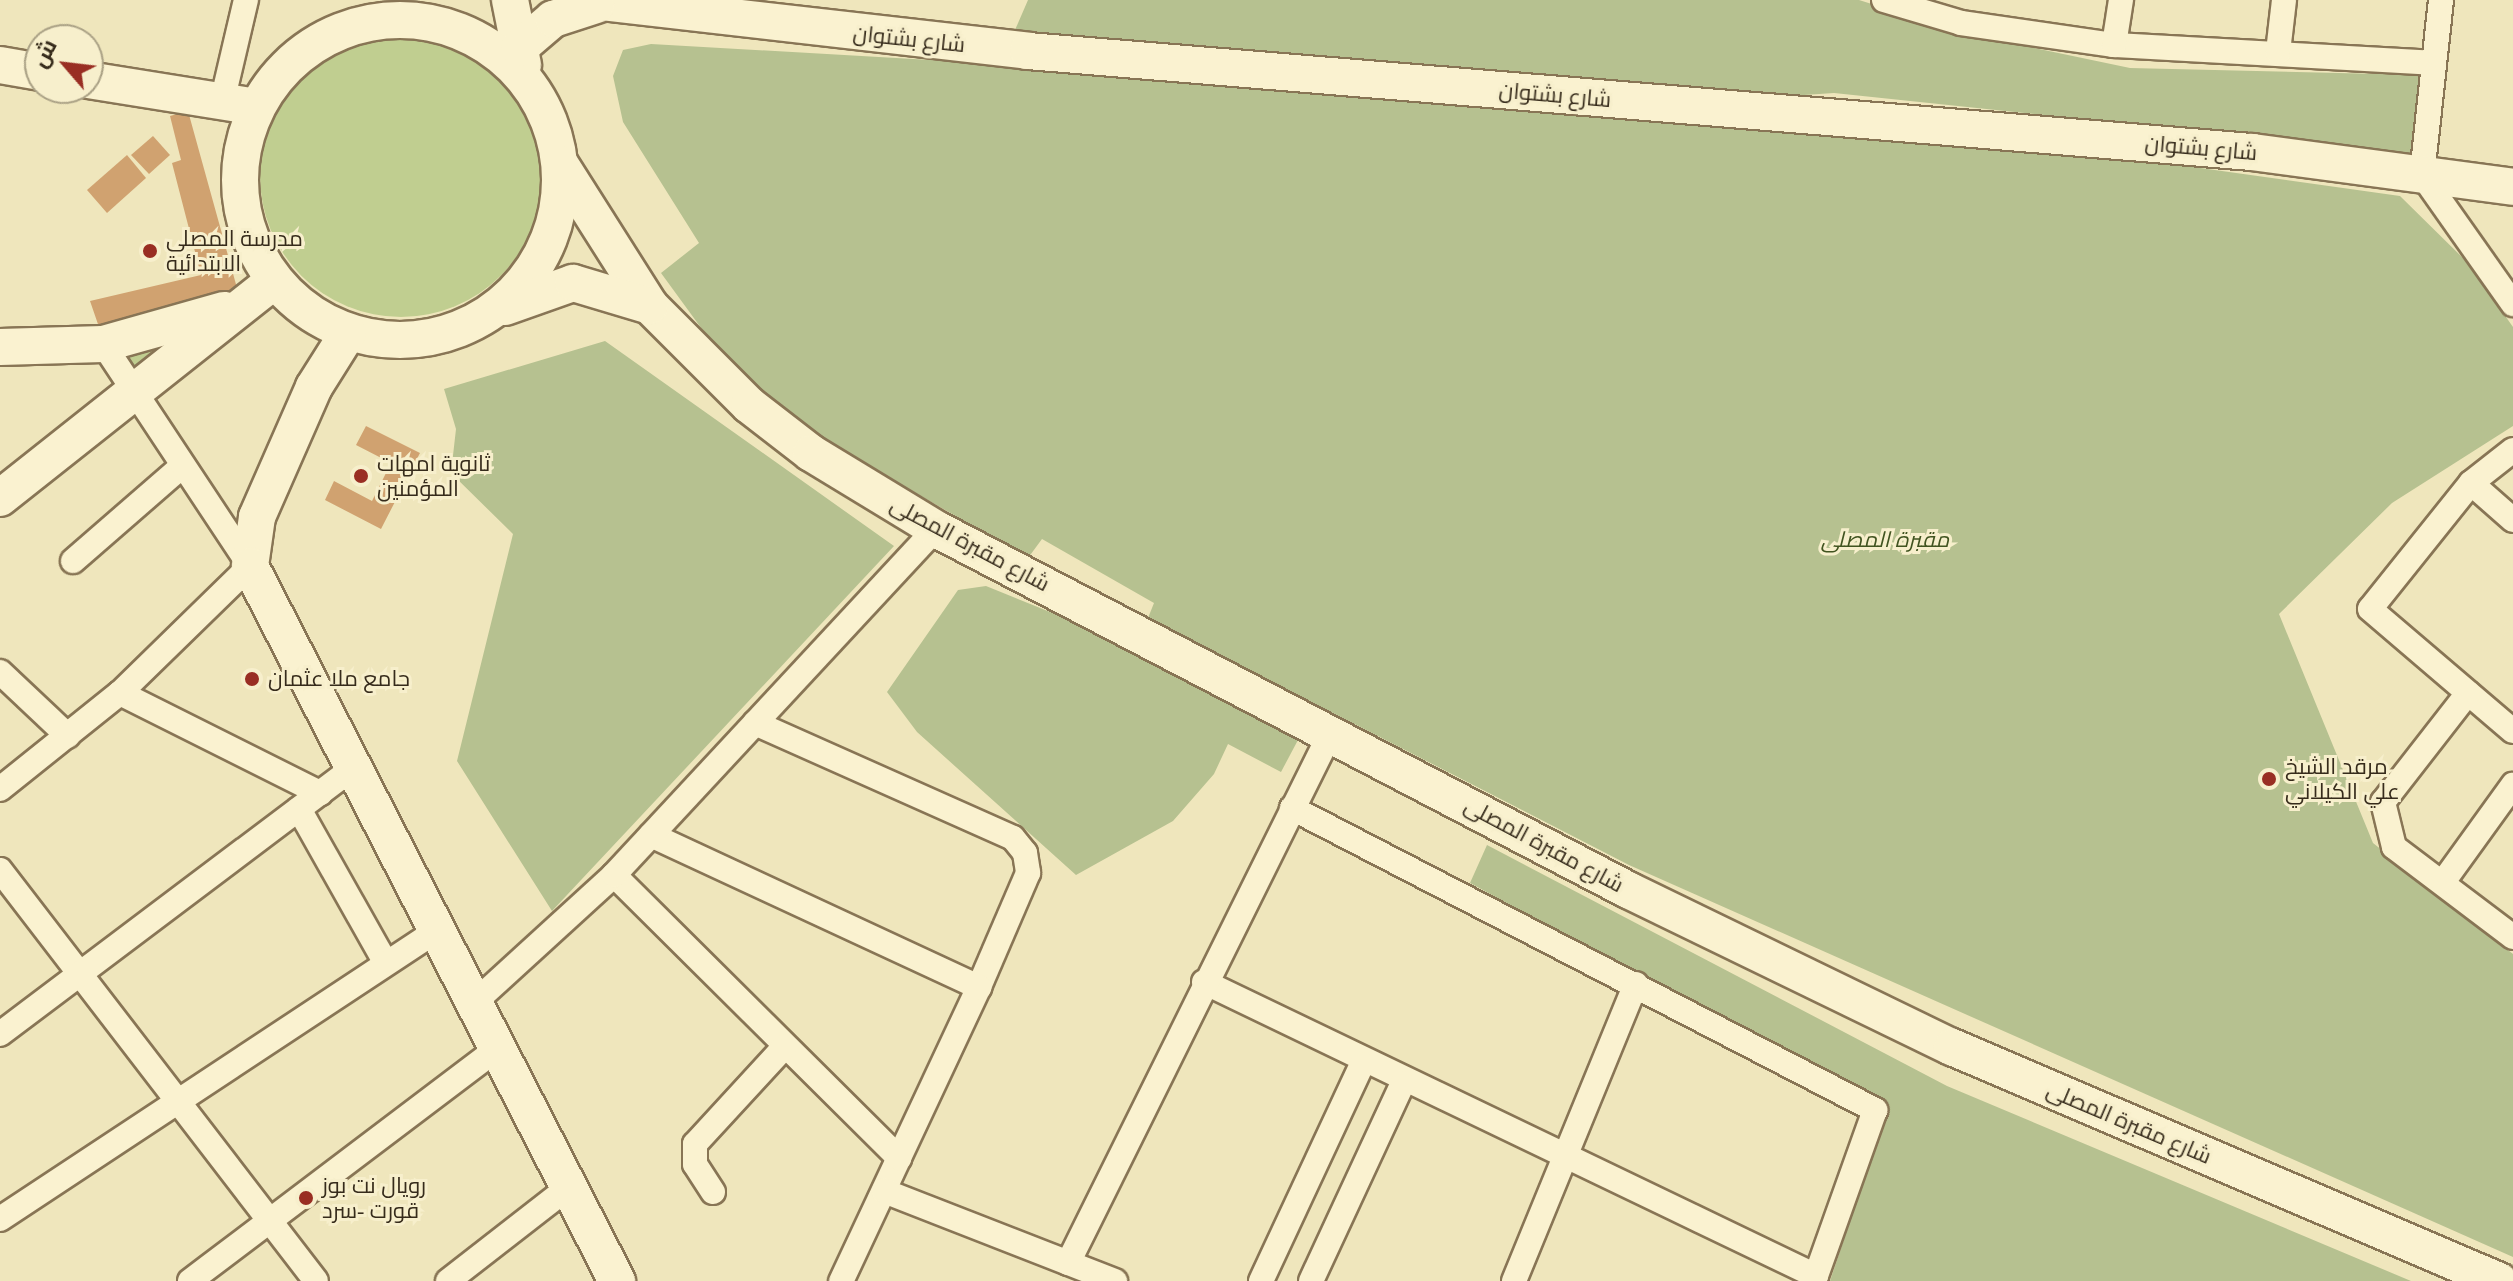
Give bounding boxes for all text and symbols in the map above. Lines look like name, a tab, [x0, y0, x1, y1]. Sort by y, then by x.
street label: شارع بشتوان	[852, 20, 966, 58]
north arrow	[24, 24, 104, 104]
text: ش	[26, 35, 62, 72]
street label: شارع بشتوان	[1498, 77, 1612, 113]
street label: شارع بشتوان	[2144, 130, 2258, 166]
place label: مدرسة المصلى الابتدائية	[166, 225, 303, 276]
marker: مدرسة المصلى الابتدائية	[141, 242, 159, 260]
place label: ثانوية امهات المؤمنين	[377, 450, 490, 502]
marker: ثانوية امهات المؤمنين	[352, 467, 370, 485]
street label: شارع مقبرة المصلى	[886, 491, 1054, 597]
park label: مقبرة المصلى	[1821, 527, 1949, 553]
place label: جامع ملا عثمان	[268, 666, 410, 692]
marker: جامع ملا عثمان	[243, 670, 261, 688]
place label: مرقد الشيخ علي الكيلاني	[2285, 753, 2400, 804]
marker: مرقد الشيخ علي الكيلاني	[2260, 770, 2278, 788]
street label: شارع مقبرة المصلى	[1460, 792, 1628, 898]
street label: شارع مقبرة المصلى	[2043, 1076, 2215, 1170]
place label: رويال نت بوز قورت -سرد	[322, 1172, 426, 1224]
marker: رويال نت بوز قورت -سرد	[297, 1189, 315, 1207]

